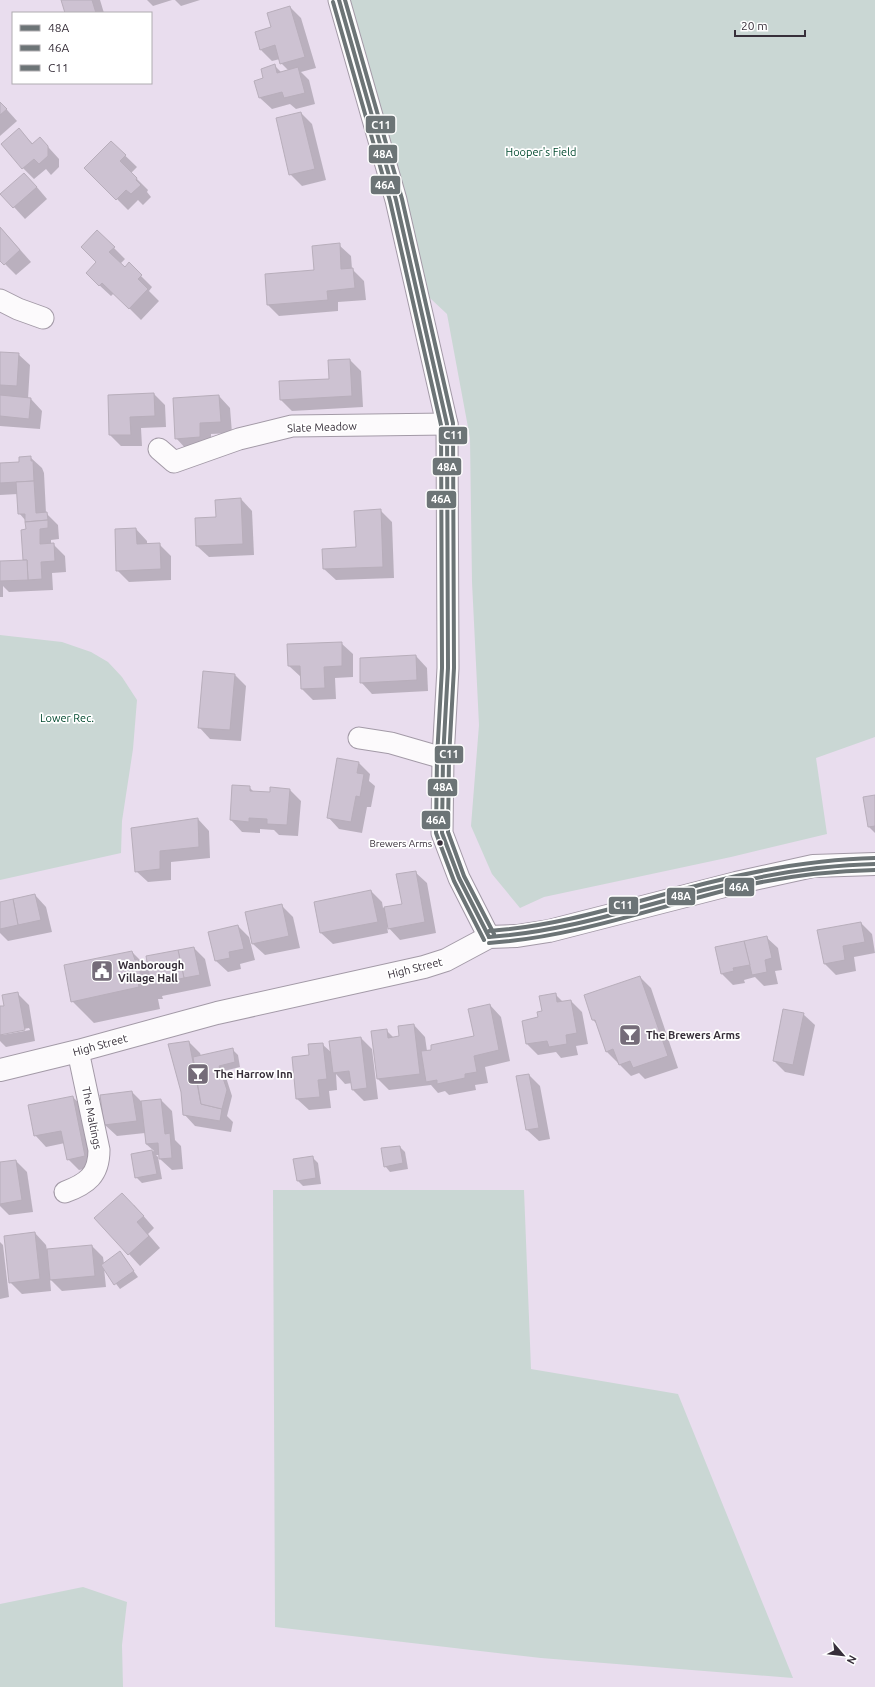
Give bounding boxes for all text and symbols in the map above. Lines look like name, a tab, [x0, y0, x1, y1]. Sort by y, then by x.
legend	[12, 12, 152, 84]
scale bar	[735, 12, 805, 38]
text: 20 m	[741, 19, 768, 32]
text: 48A	[48, 21, 70, 34]
text: 46A	[48, 41, 70, 54]
text: C11	[48, 61, 69, 74]
line badge: C11	[365, 115, 396, 134]
text: C11	[371, 119, 391, 131]
line badge: 48A	[368, 144, 398, 164]
park label: Hooper's Field	[505, 146, 577, 158]
text: 48A	[373, 148, 393, 160]
line badge: 46A	[370, 175, 401, 195]
text: 46A	[375, 179, 395, 191]
street label: Slate Meadow	[287, 420, 358, 434]
line badge: C11	[438, 426, 468, 445]
text: C11	[443, 429, 463, 441]
line badge: 48A	[432, 457, 462, 476]
text: 48A	[437, 461, 457, 473]
line badge: 46A	[426, 490, 457, 509]
text: 46A	[431, 493, 451, 505]
park label: Lower Rec.	[40, 712, 94, 724]
line badge: C11	[434, 745, 464, 764]
text: C11	[439, 748, 459, 760]
line badge: 48A	[427, 778, 458, 797]
text: 48A	[433, 781, 453, 793]
line badge: 46A	[421, 810, 451, 830]
text: 46A	[426, 814, 446, 826]
place label: Brewers Arms	[369, 838, 432, 849]
marker: Brewers Arms	[435, 838, 445, 848]
line badge: 46A	[724, 877, 755, 897]
text: 46A	[729, 881, 749, 893]
line badge: 48A	[666, 887, 696, 906]
text: 48A	[671, 890, 691, 902]
line badge: C11	[608, 896, 639, 915]
text: C11	[613, 899, 633, 911]
street label: High Street	[386, 955, 444, 981]
public building icon: Wanborough Village Hall	[89, 958, 115, 984]
place label: Wanborough Village Hall	[118, 959, 184, 984]
bar icon: The Brewers Arms	[617, 1022, 643, 1048]
place label: The Brewers Arms	[646, 1029, 740, 1041]
street label: High Street	[71, 1032, 129, 1058]
bar icon: The Harrow Inn	[185, 1061, 211, 1087]
place label: The Harrow Inn	[214, 1068, 293, 1080]
street label: The Maltings	[80, 1086, 104, 1151]
north arrow	[823, 1635, 863, 1675]
text: N	[845, 1653, 859, 1666]

